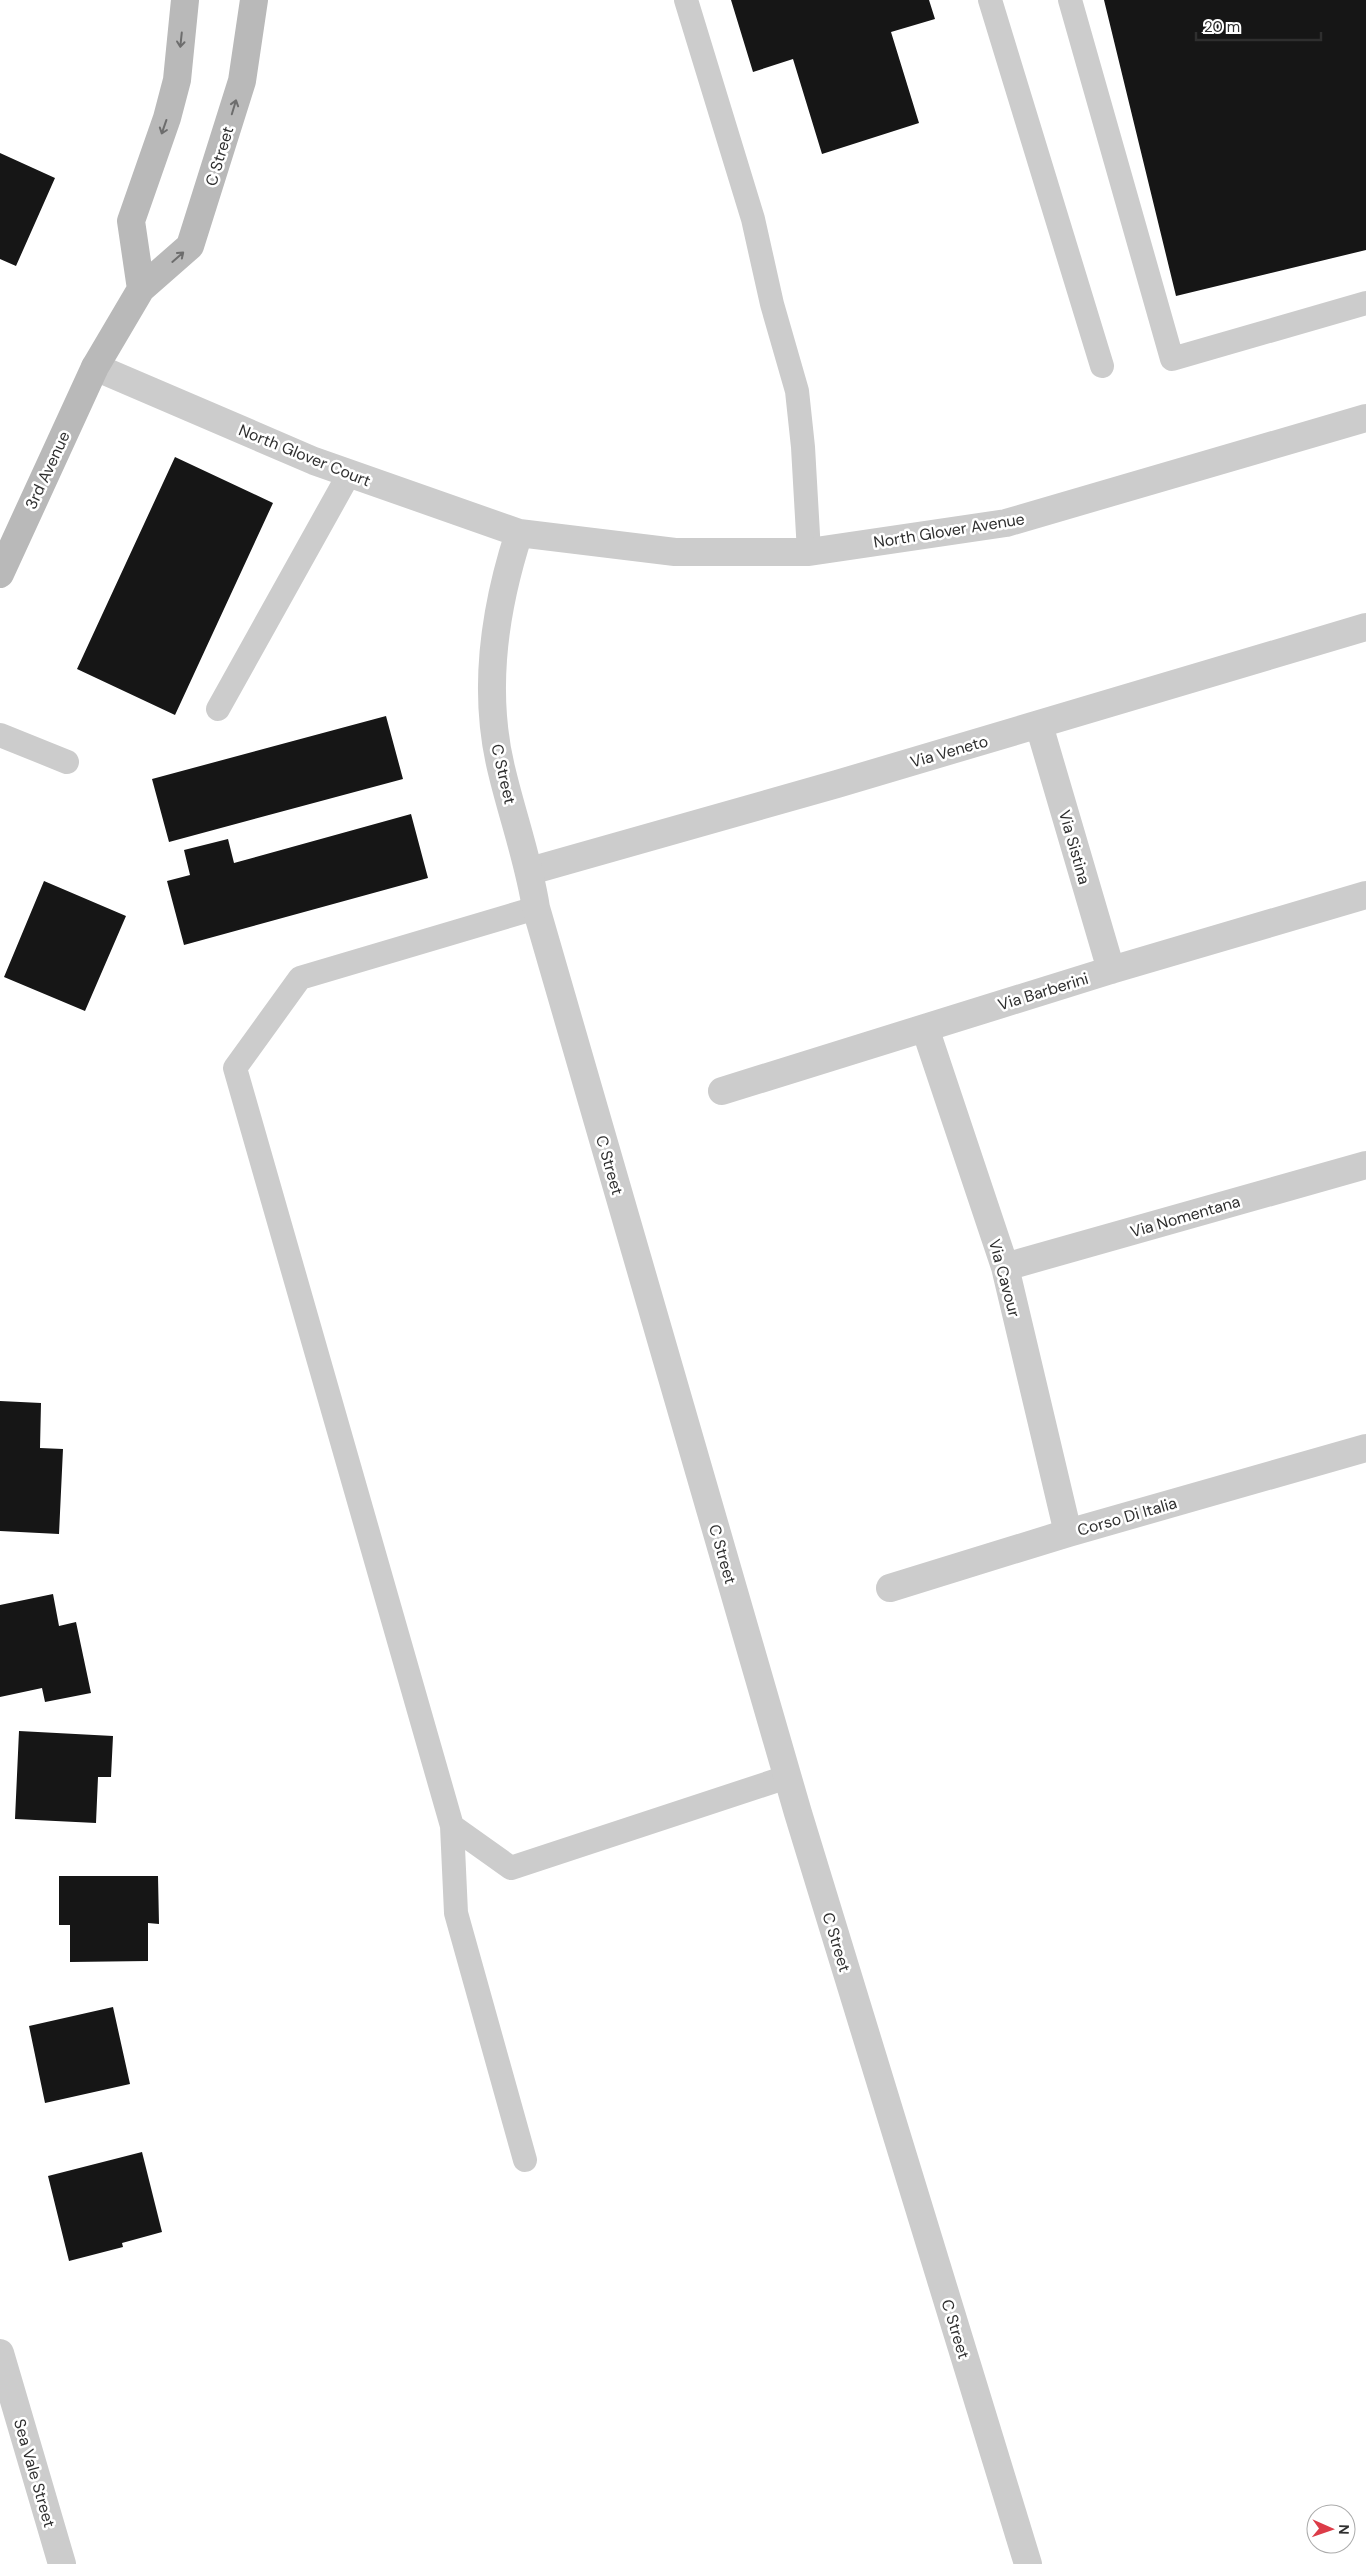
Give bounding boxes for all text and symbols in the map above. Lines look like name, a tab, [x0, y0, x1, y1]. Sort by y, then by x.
scale bar	[1196, 10, 1321, 42]
text: 20 m	[1204, 17, 1240, 37]
one-way arrow	[176, 32, 186, 48]
one-way arrow	[229, 99, 239, 115]
one-way arrow	[159, 119, 168, 135]
street label: C Street	[201, 124, 238, 188]
one-way arrow	[171, 252, 184, 263]
street label: North Glover Court	[236, 419, 374, 492]
street label: 3rd Avenue	[20, 428, 75, 513]
street label: North Glover Avenue	[872, 508, 1026, 553]
street label: Via Veneto	[908, 730, 990, 773]
street label: C Street	[486, 742, 521, 806]
street label: Via Sistina	[1054, 808, 1095, 887]
street label: Via Barberini	[995, 968, 1091, 1015]
street label: C Street	[591, 1133, 628, 1197]
street label: Via Nomentana	[1128, 1191, 1243, 1242]
street label: Via Cavour	[984, 1237, 1025, 1320]
street label: Corso Di Italia	[1075, 1492, 1179, 1541]
street label: C Street	[704, 1522, 741, 1586]
street label: C Street	[818, 1910, 855, 1974]
street label: C Street	[937, 2297, 974, 2361]
street label: Sea Vale Street	[9, 2416, 60, 2530]
north arrow	[1306, 2504, 1356, 2554]
text: N	[1335, 2524, 1353, 2535]

